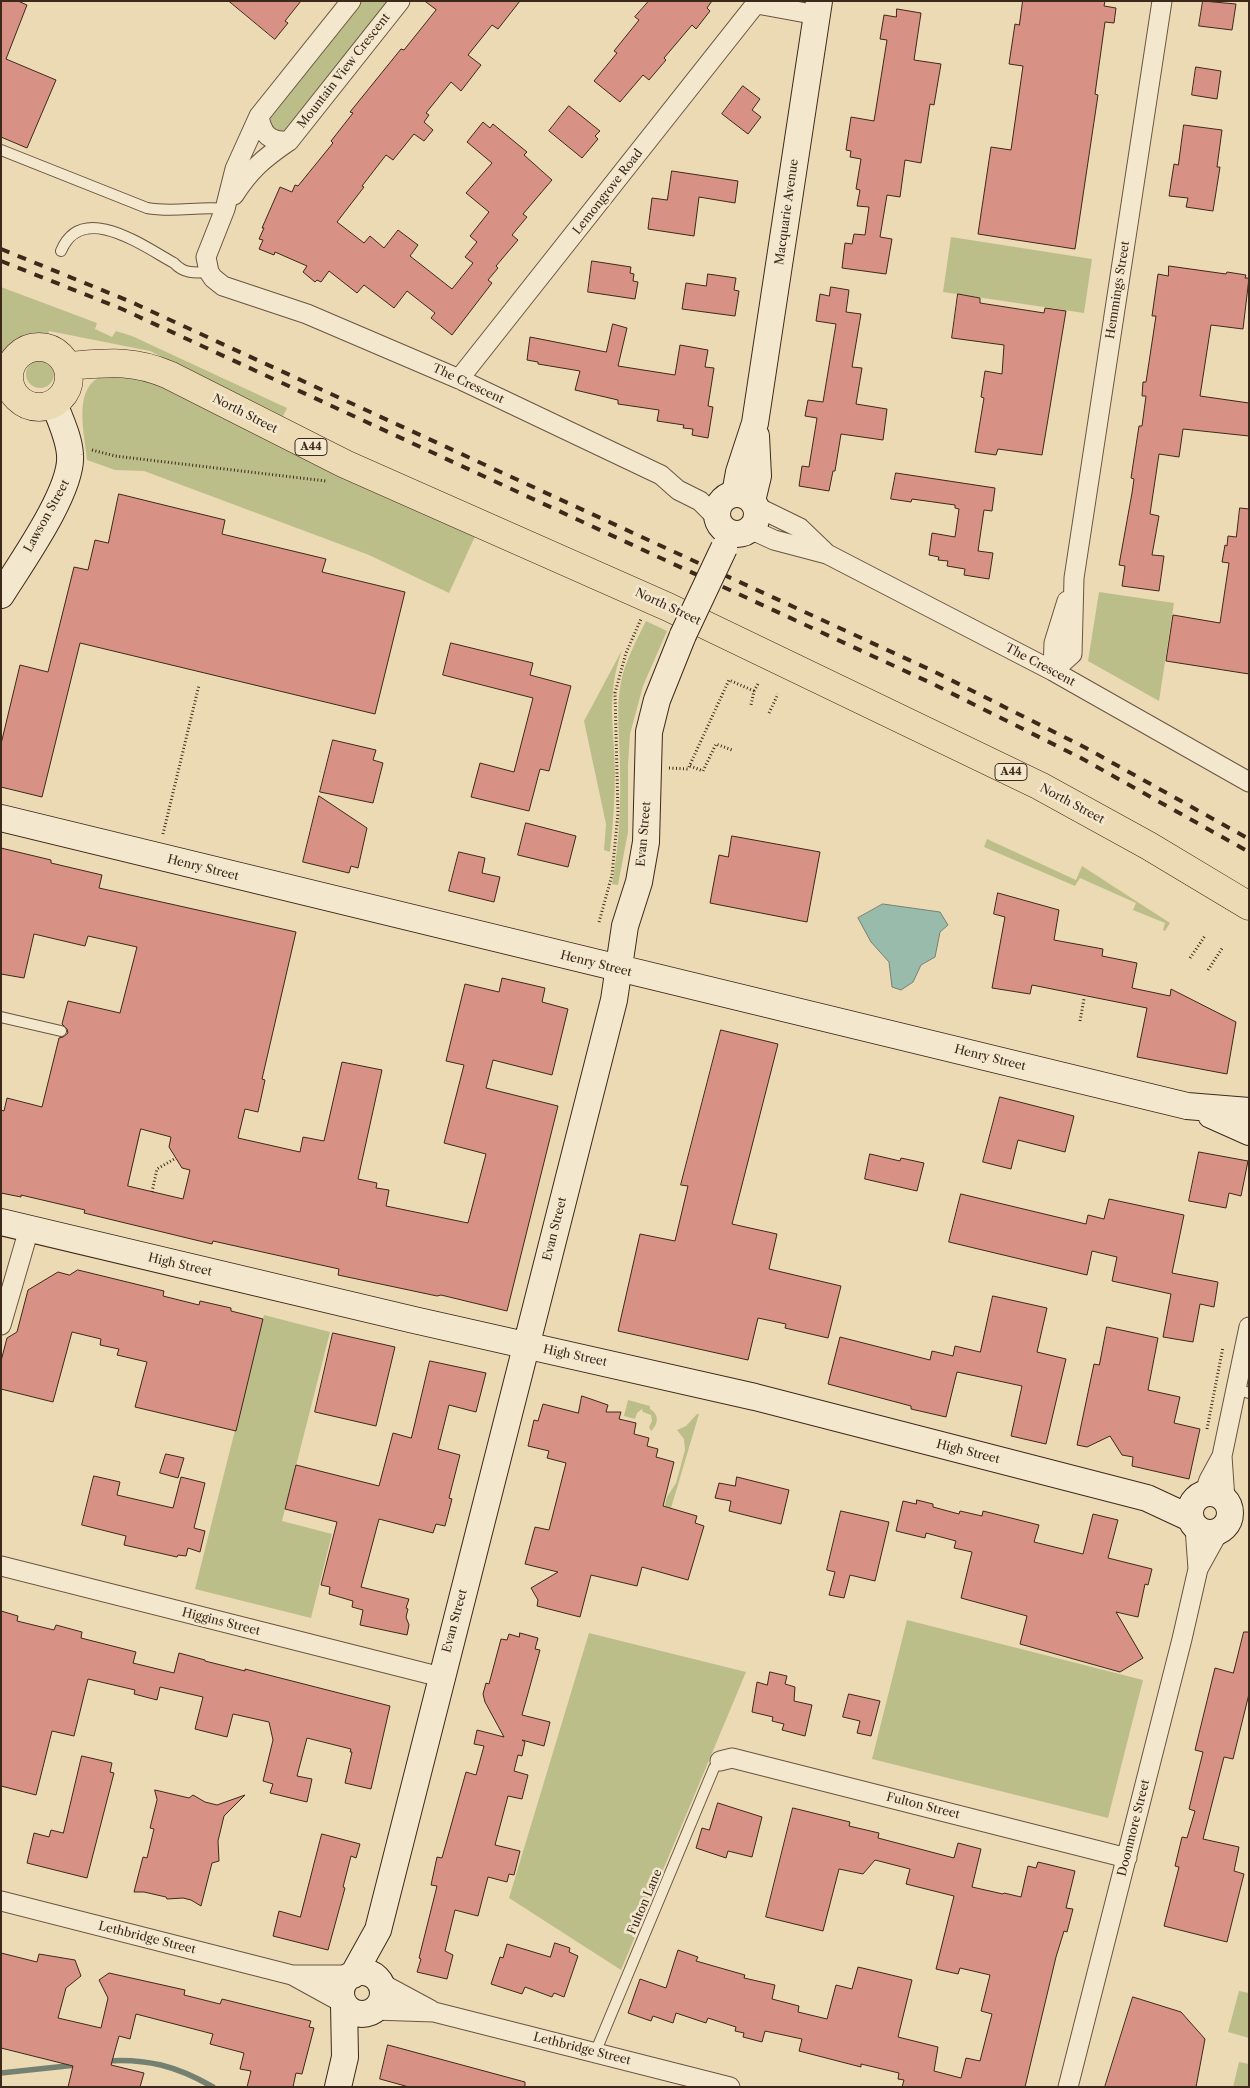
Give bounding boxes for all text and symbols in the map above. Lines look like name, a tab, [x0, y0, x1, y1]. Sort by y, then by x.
street label: Mountain View Crescent	[295, 11, 393, 131]
street label: Lemongrove Road	[570, 146, 646, 238]
street label: Macquarie Avenue	[772, 158, 802, 266]
street label: Hemmings Street	[1103, 240, 1133, 340]
street label: The Crescent	[430, 361, 506, 407]
street label: North Street	[210, 391, 280, 437]
road number: A44	[295, 438, 327, 456]
street label: Lawson Street	[21, 477, 73, 555]
street label: North Street	[633, 585, 703, 629]
street label: The Crescent	[1003, 641, 1077, 689]
road number: A44	[995, 764, 1027, 780]
street label: North Street	[1037, 781, 1107, 827]
street label: Evan Street	[634, 801, 654, 867]
street label: Henry Street	[166, 852, 240, 884]
street label: Henry Street	[559, 948, 633, 980]
street label: Henry Street	[953, 1042, 1027, 1074]
street label: Evan Street	[540, 1196, 570, 1262]
street label: High Street	[147, 1251, 213, 1279]
street label: High Street	[542, 1342, 608, 1370]
street label: High Street	[935, 1437, 1001, 1467]
street label: Evan Street	[440, 1588, 470, 1654]
street label: Higgins Street	[180, 1605, 262, 1639]
street label: Doonmore Street	[1115, 1778, 1153, 1878]
street label: Fulton Street	[885, 1790, 961, 1822]
street label: Fulton Lane	[625, 1867, 665, 1937]
street label: Lethbridge Street	[97, 1919, 197, 1957]
street label: Lethbridge Street	[532, 2030, 632, 2068]

